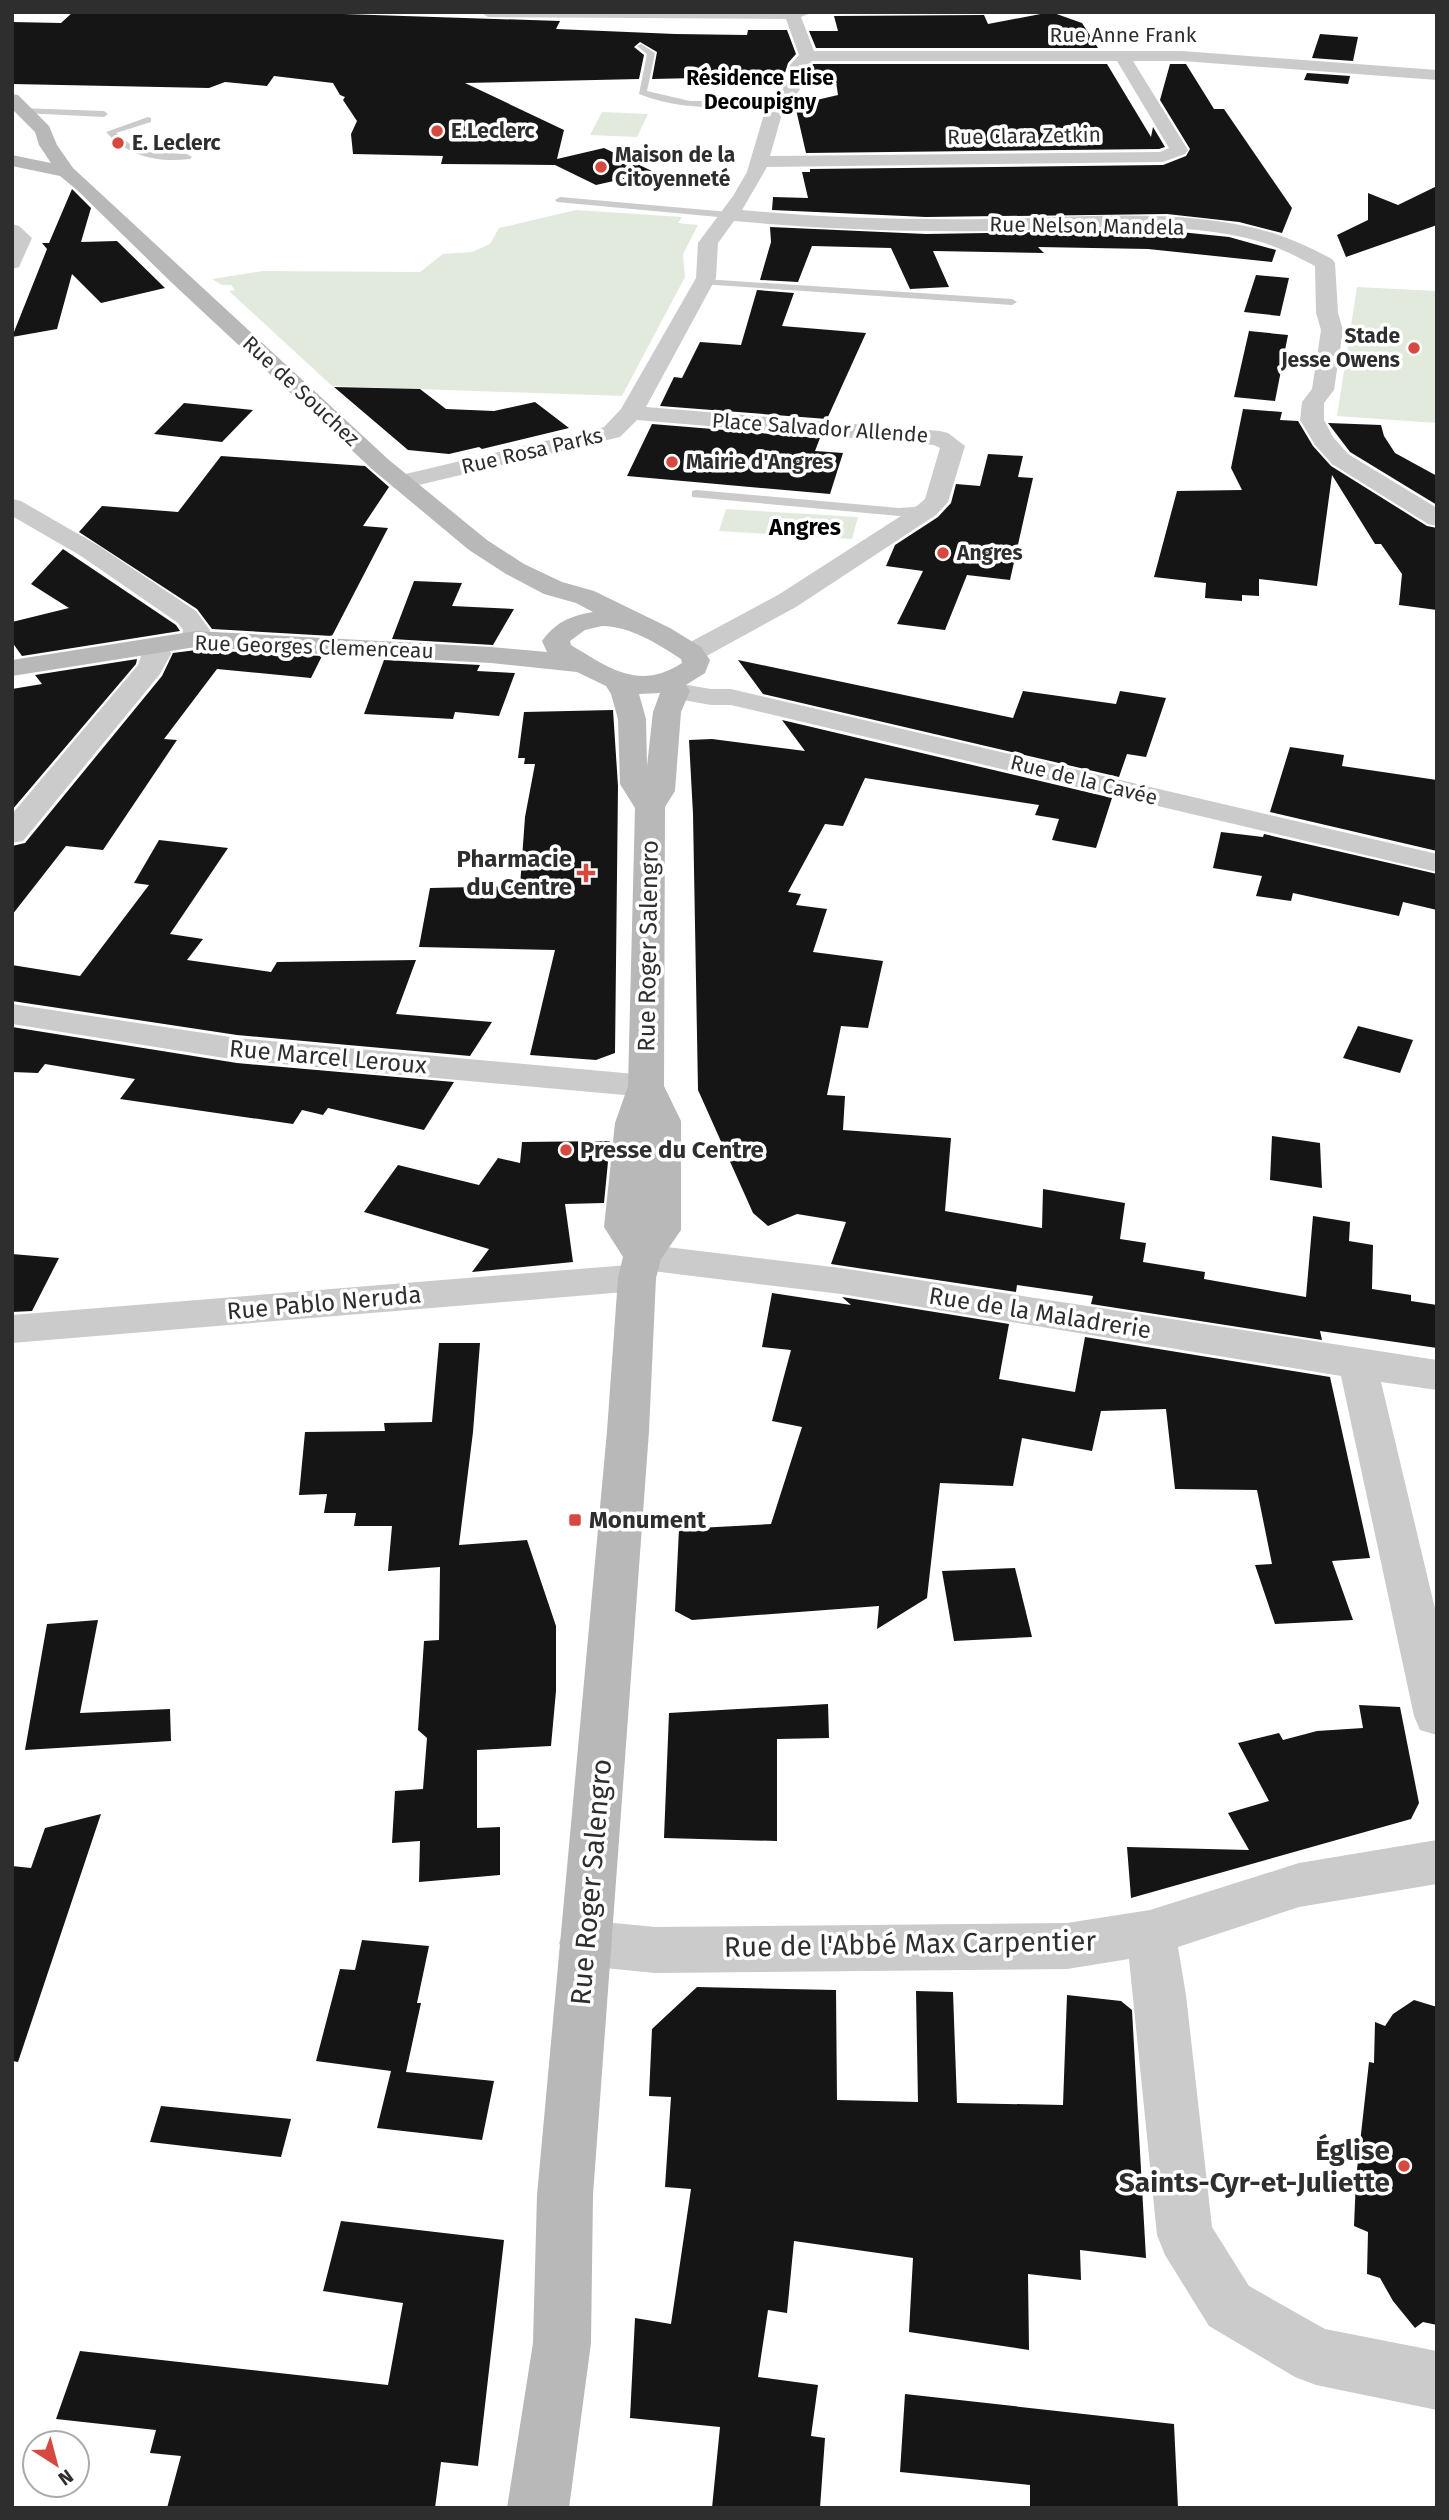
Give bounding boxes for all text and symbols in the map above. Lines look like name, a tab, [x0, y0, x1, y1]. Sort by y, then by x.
street label: Rue Anne Frank	[1049, 22, 1197, 48]
district label: Résidence Elise Decoupigny	[686, 65, 834, 115]
place label: E.Leclerc	[451, 118, 535, 144]
street label: Rue Clara Zetkin	[947, 122, 1101, 150]
marker: E.Leclerc	[429, 123, 445, 139]
place label: E. Leclerc	[132, 130, 221, 156]
marker: E. Leclerc	[110, 135, 126, 151]
place label: Maison de la Citoyenneté	[615, 142, 735, 192]
marker: Maison de la Citoyenneté	[593, 159, 609, 175]
street label: Rue Nelson Mandela	[989, 211, 1185, 241]
place label: Stade Jesse Owens	[1280, 323, 1400, 373]
street label: Rue de Souchez	[237, 330, 365, 452]
marker: Stade Jesse Owens	[1406, 340, 1422, 356]
street label: Place Salvador Allende	[711, 407, 929, 449]
street label: Rue Rosa Parks	[459, 422, 605, 480]
place label: Mairie d'Angres	[686, 449, 833, 475]
marker: Mairie d'Angres	[664, 454, 680, 470]
district label: Angres	[768, 513, 841, 541]
place label: Angres	[956, 540, 1023, 566]
marker: Angres	[935, 545, 951, 561]
street label: Rue Georges Clemenceau	[194, 630, 434, 664]
street label: Rue de la Cavée	[1008, 749, 1160, 811]
street label: Rue Roger Salengro	[632, 840, 664, 1052]
place label: Pharmacie du Centre	[457, 845, 572, 901]
marker: Pharmacie du Centre	[578, 865, 594, 881]
street label: Rue Marcel Leroux	[228, 1034, 428, 1080]
place label: Presse du Centre	[580, 1136, 764, 1164]
marker: Presse du Centre	[558, 1142, 574, 1158]
street label: Rue Pablo Neruda	[226, 1281, 422, 1325]
street label: Rue de la Maladrerie	[927, 1282, 1153, 1344]
place label: Monument	[589, 1506, 707, 1534]
marker: Monument	[567, 1512, 583, 1528]
street label: Rue Roger Salengro	[564, 1757, 618, 2007]
street label: Rue de l'Abbé Max Carpentier	[724, 1924, 1097, 1964]
place label: Église Saints-Cyr-et-Juliette	[1119, 2133, 1390, 2199]
marker: Église Saints-Cyr-et-Juliette	[1396, 2158, 1412, 2174]
north arrow	[21, 2429, 91, 2499]
text: N	[54, 2464, 78, 2490]

